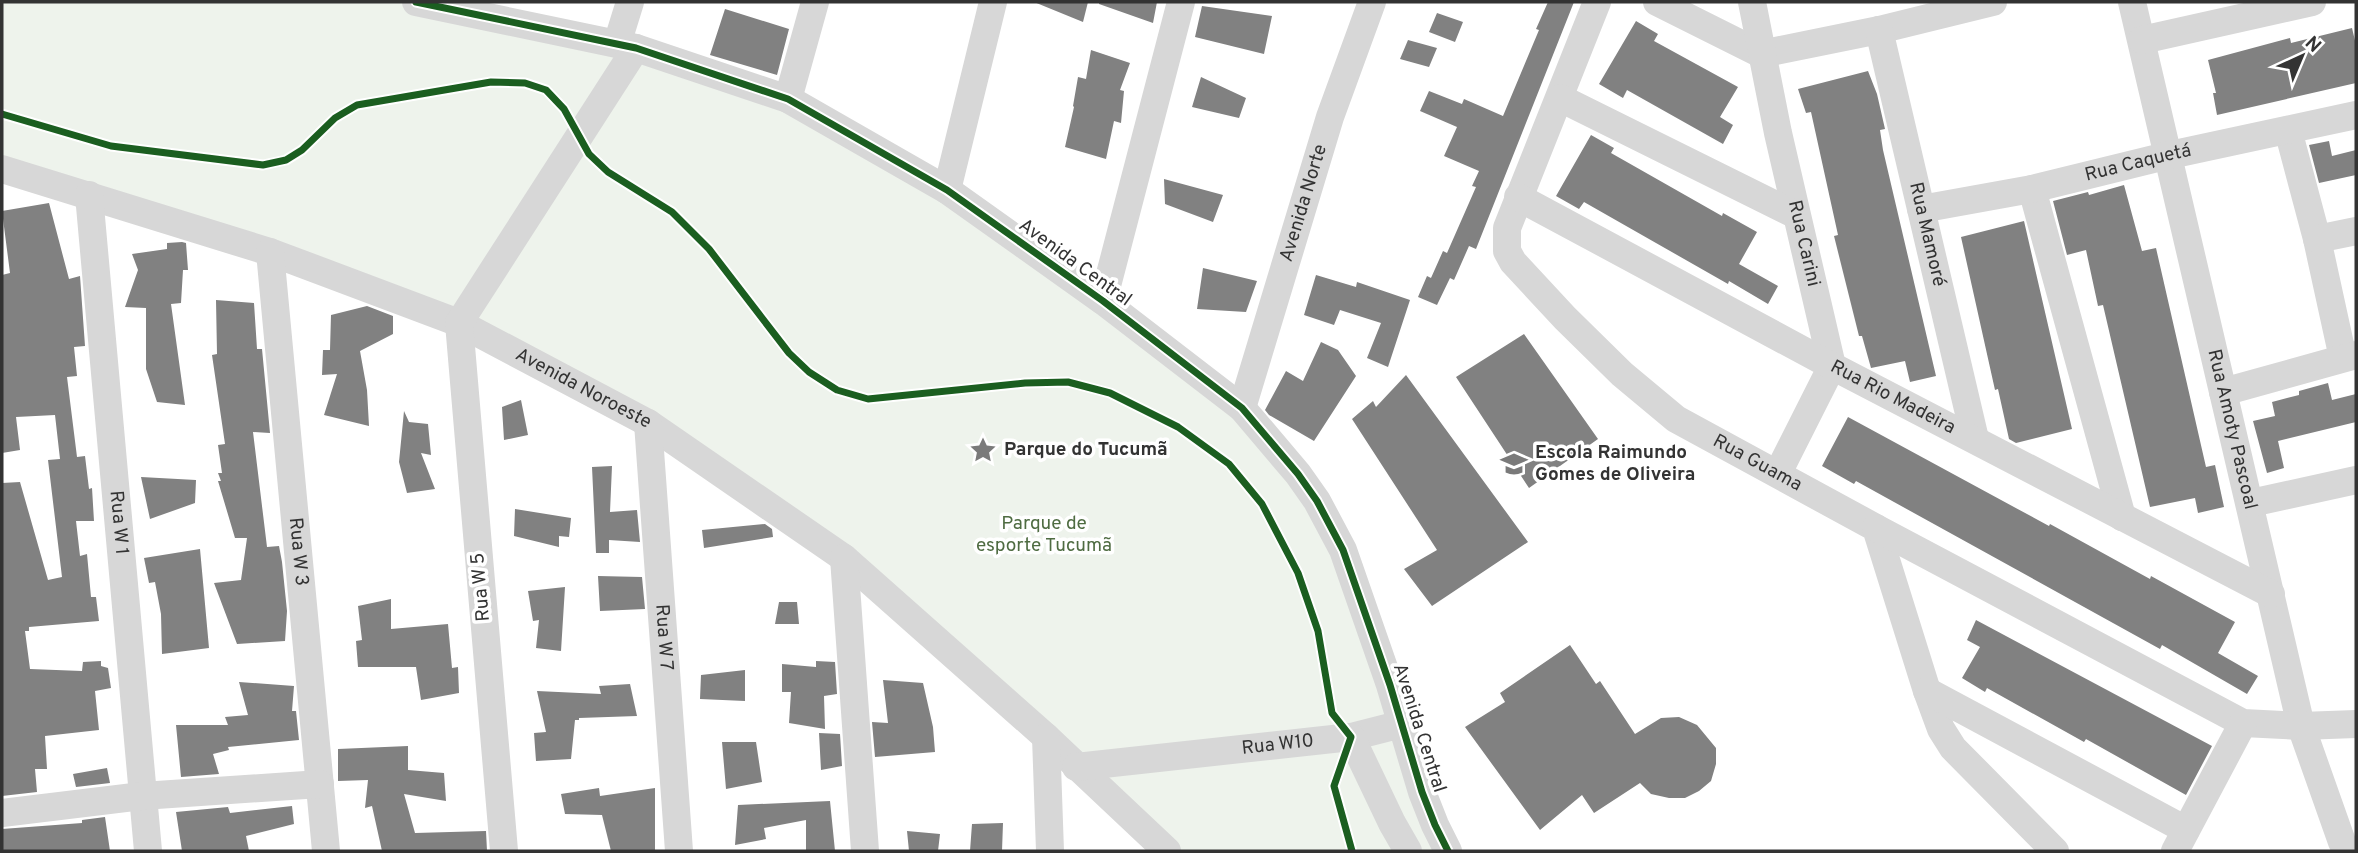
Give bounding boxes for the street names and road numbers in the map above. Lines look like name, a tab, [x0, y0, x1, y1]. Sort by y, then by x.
street label: Rua Caquetá	[2082, 139, 2194, 188]
street label: Avenida Norte	[1275, 141, 1333, 265]
street label: Rua Mamoré	[1903, 180, 1951, 289]
street label: Rua Carini	[1782, 198, 1825, 289]
street label: Avenida Central	[1014, 214, 1136, 312]
street label: Avenida Noroeste	[511, 343, 655, 435]
street label: Rua Amoty Pascoal	[2201, 347, 2262, 512]
street label: Rua Rio Madeira	[1826, 355, 1959, 440]
street label: Rua Guama	[1709, 429, 1806, 497]
street label: Rua W 1	[104, 490, 133, 556]
street label: Rua W 3	[283, 516, 313, 587]
street label: Rua W 5	[466, 552, 496, 622]
street label: Rua W 7	[649, 603, 678, 672]
street label: Avenida Central	[1387, 660, 1451, 796]
street label: Rua W10	[1240, 729, 1315, 761]

